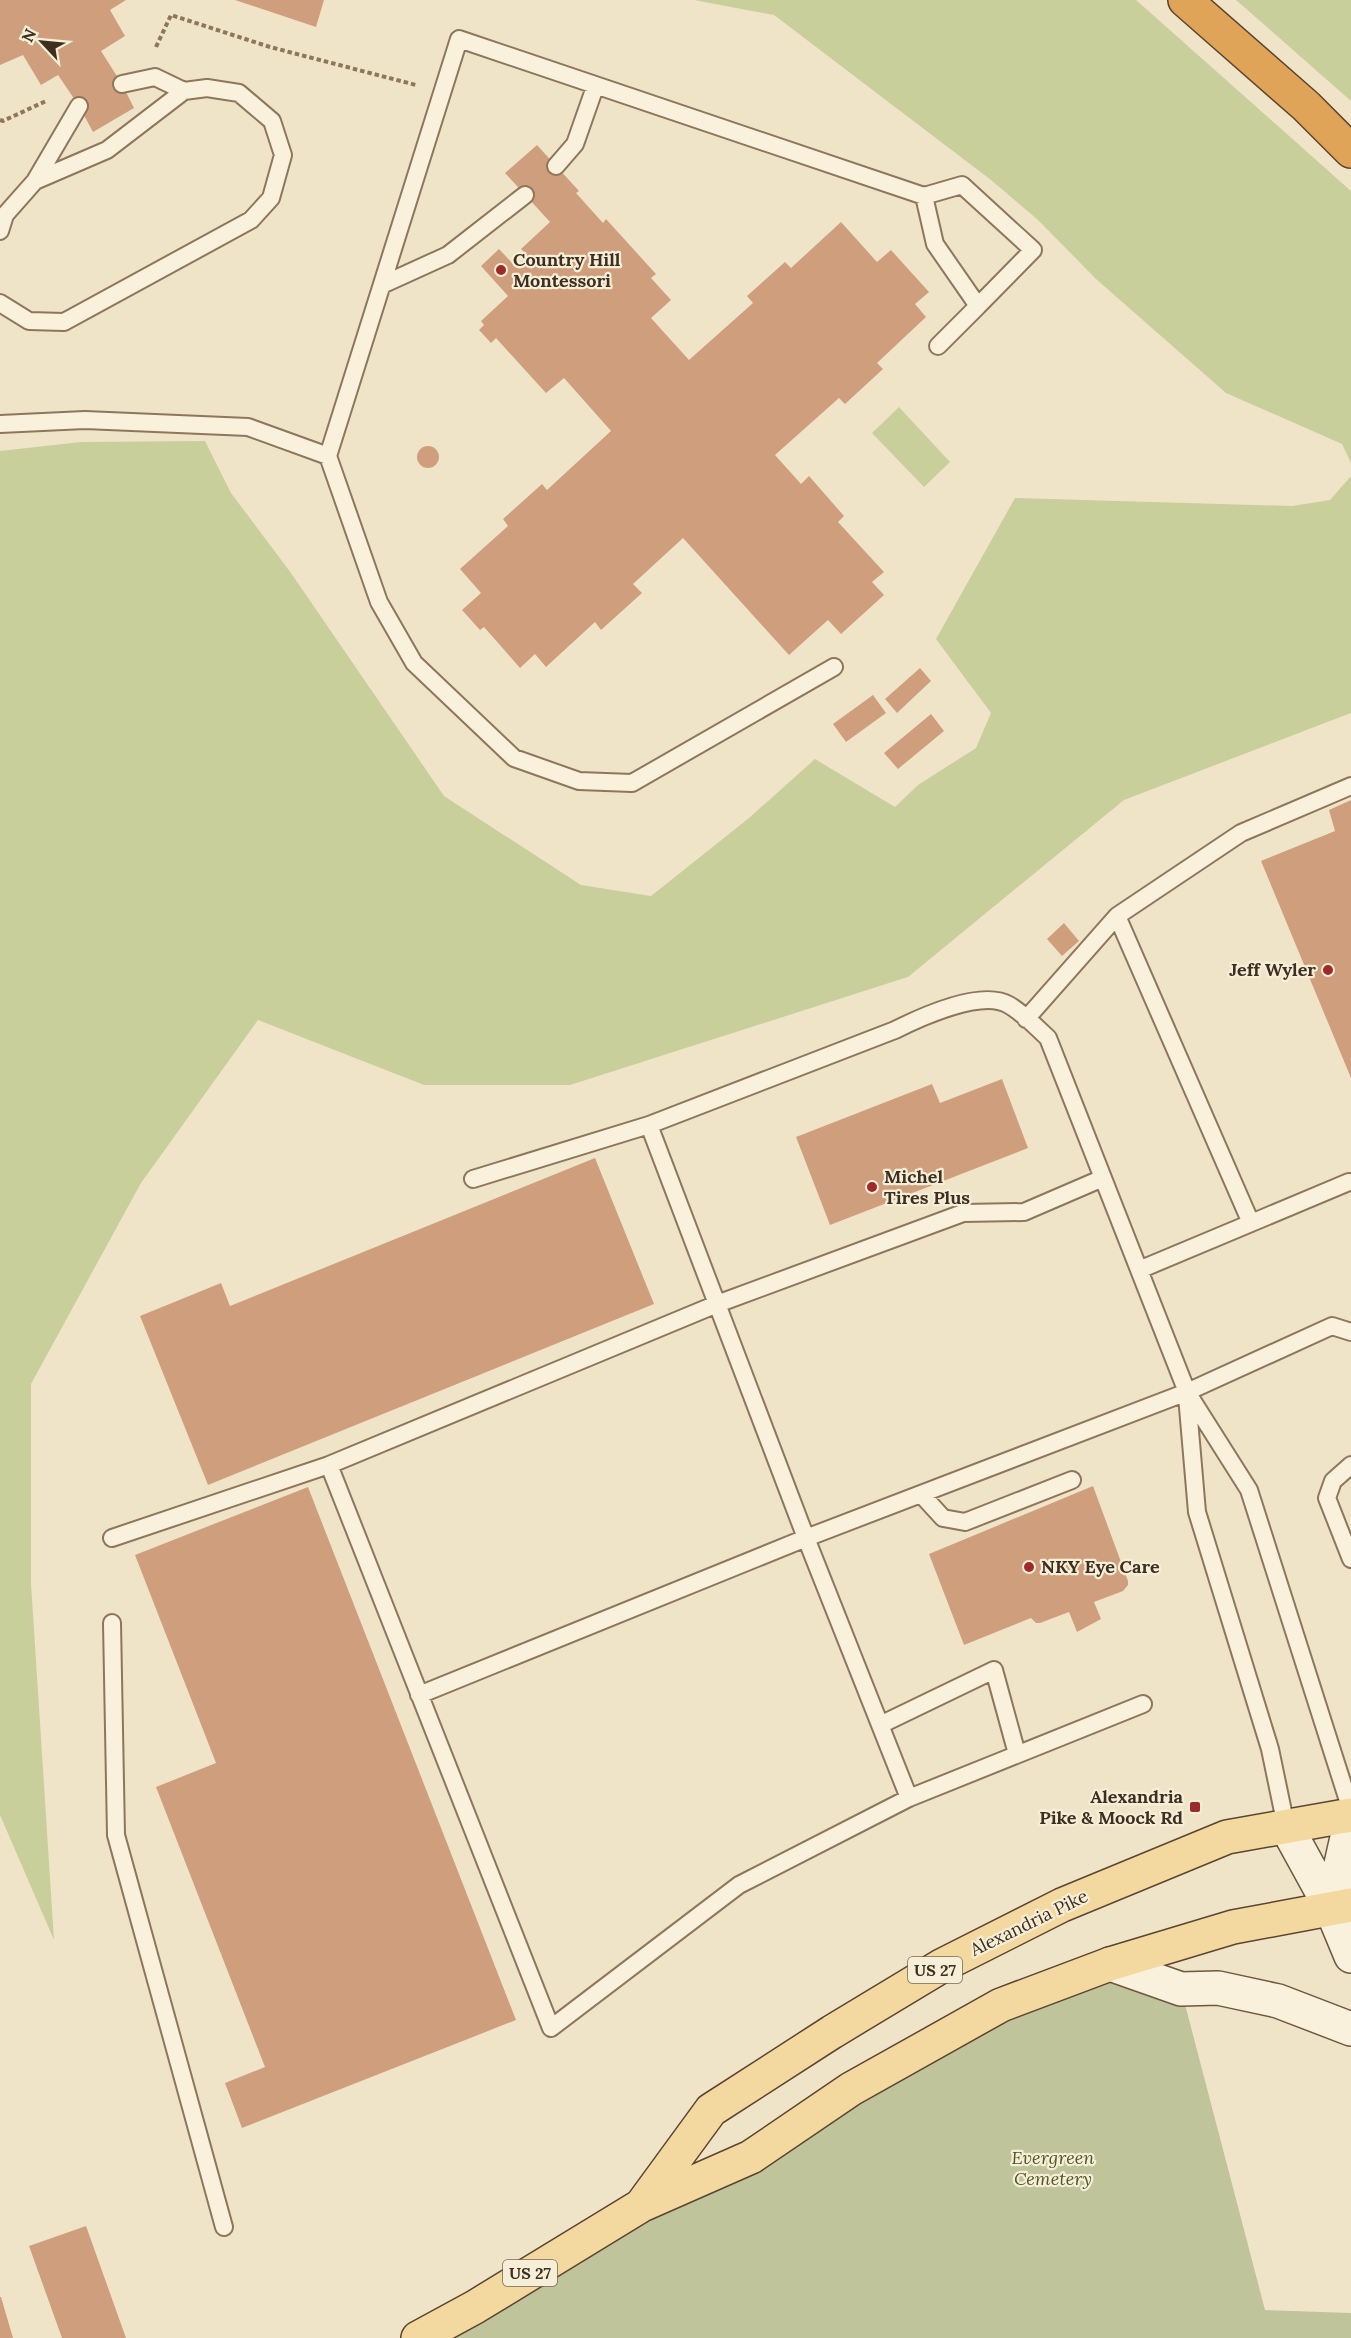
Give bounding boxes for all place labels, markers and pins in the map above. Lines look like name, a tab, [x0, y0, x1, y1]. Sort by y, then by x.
place label: Country Hill Montessori	[513, 248, 621, 292]
marker: Country Hill Montessori	[494, 263, 508, 277]
place label: Jeff Wyler	[1229, 958, 1316, 981]
marker: Jeff Wyler	[1321, 963, 1335, 977]
place label: Michel Tires Plus	[884, 1165, 970, 1209]
marker: Michel Tires Plus	[865, 1180, 879, 1194]
place label: NKY Eye Care	[1041, 1555, 1160, 1578]
marker: NKY Eye Care	[1022, 1560, 1036, 1574]
place label: Alexandria Pike & Moock Rd	[1039, 1785, 1184, 1829]
marker: Alexandria Pike & Moock Rd	[1188, 1800, 1202, 1814]

